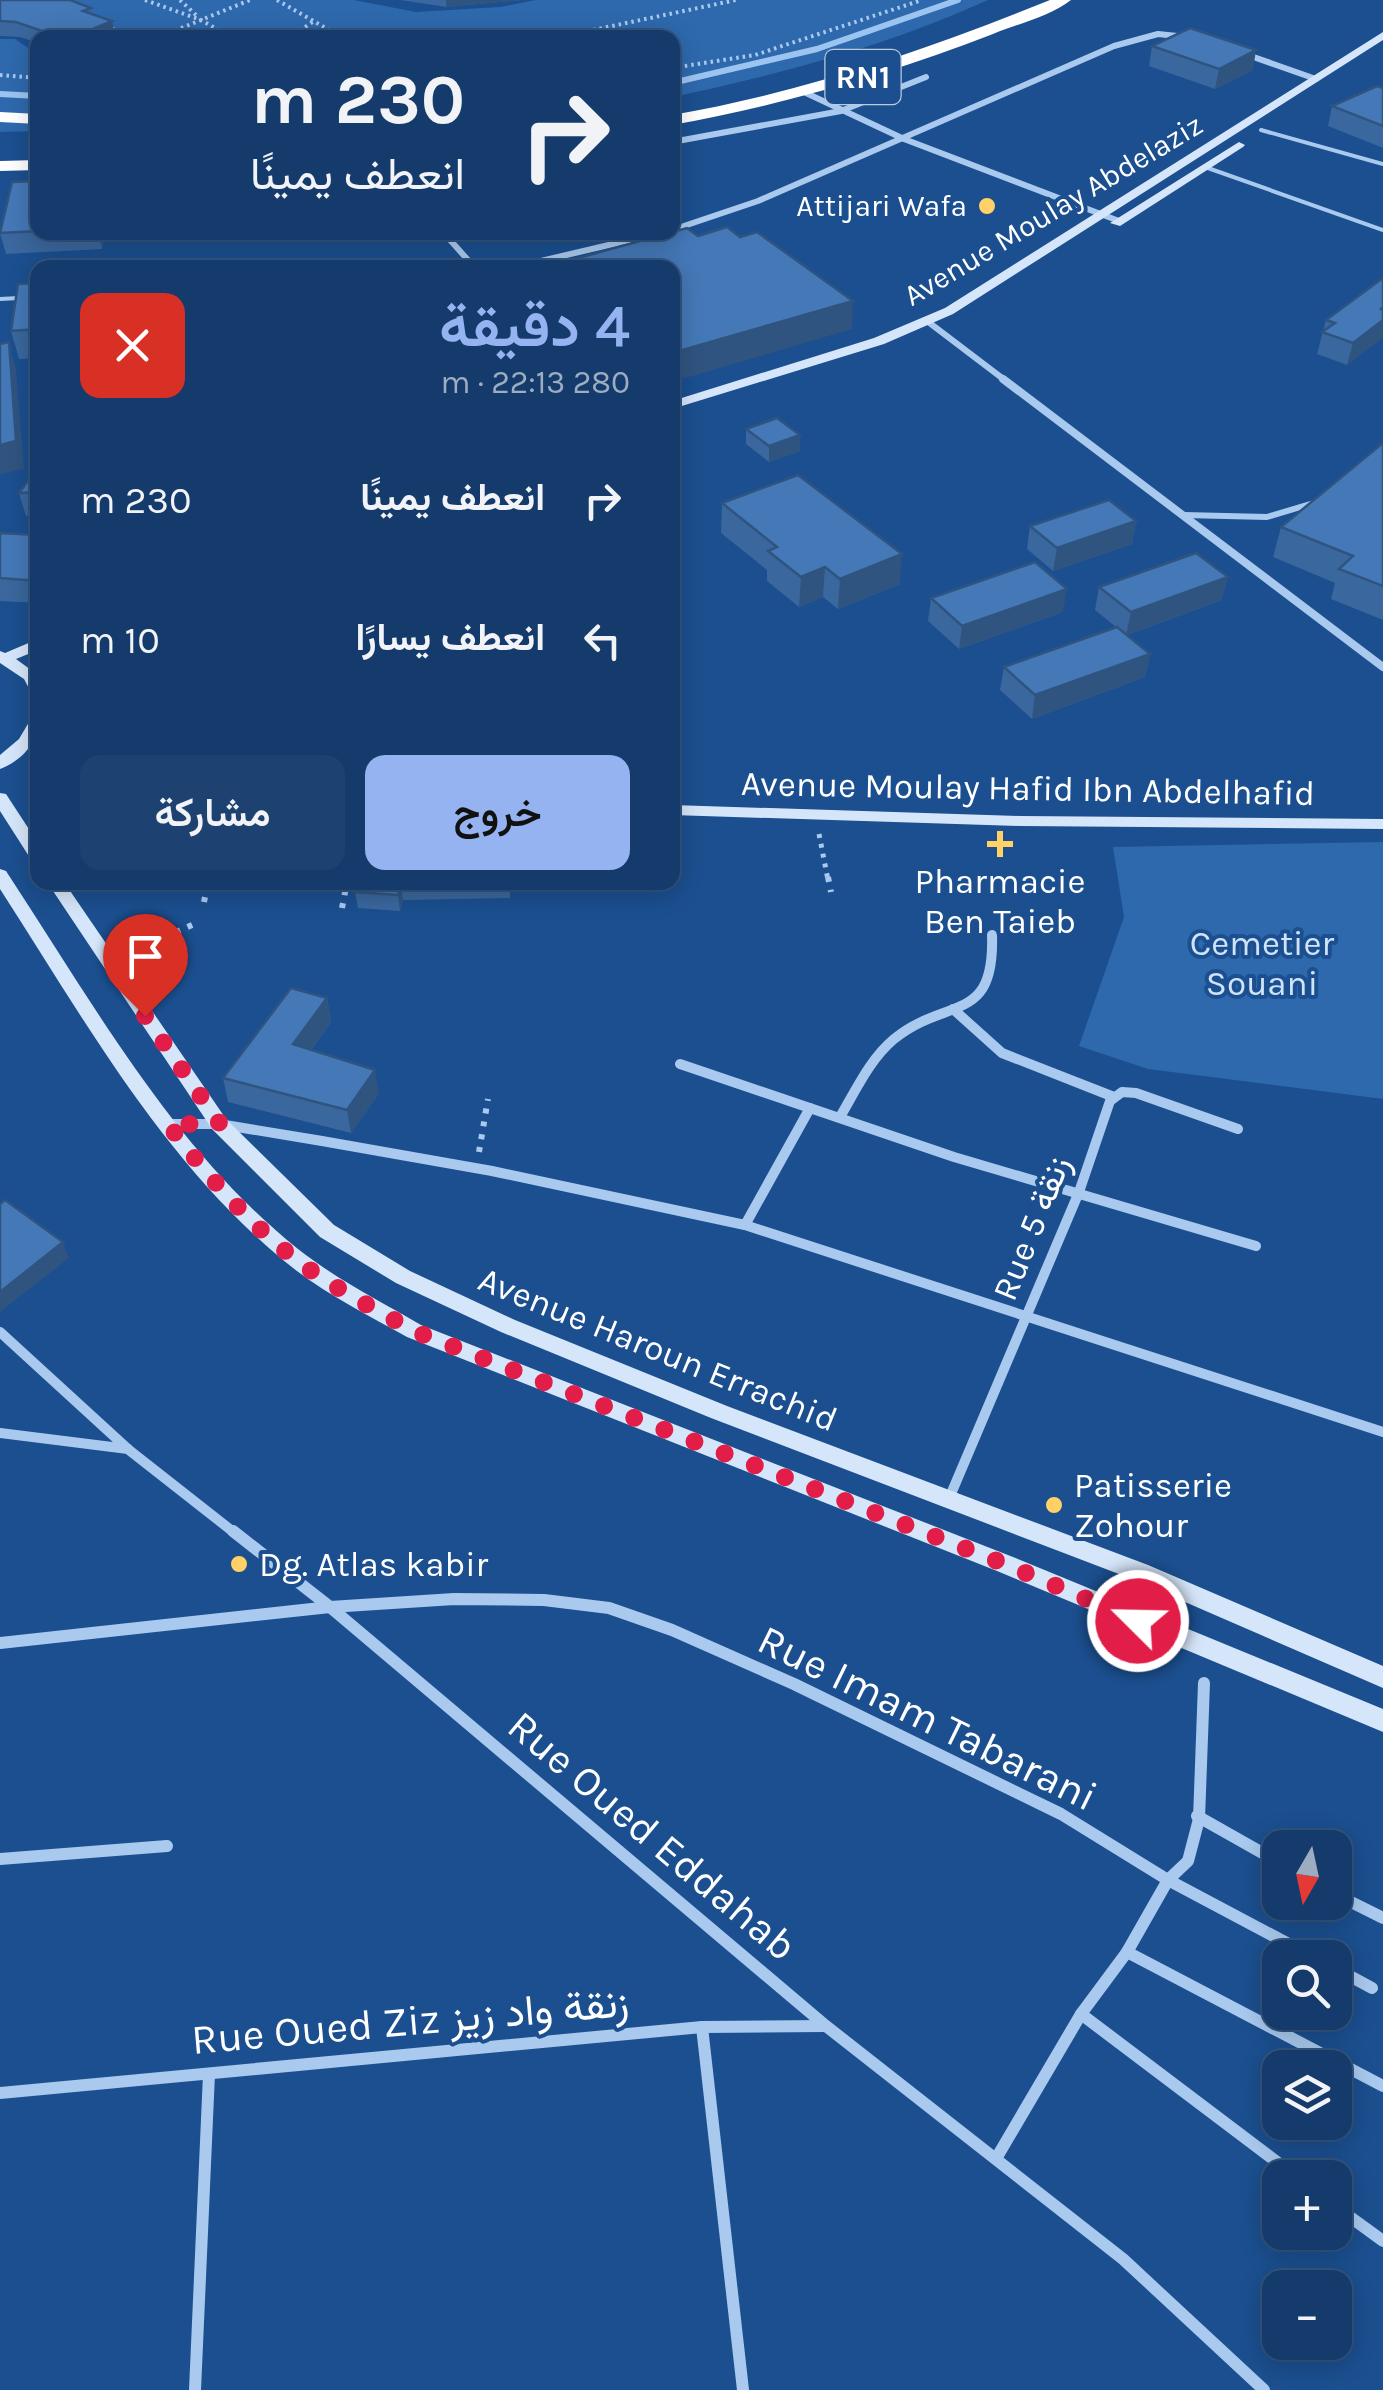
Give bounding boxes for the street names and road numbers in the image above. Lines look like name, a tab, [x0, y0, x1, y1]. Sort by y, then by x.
road number: RN1	[826, 50, 900, 104]
street label: Avenue Moulay Abdelaziz	[897, 106, 1209, 314]
street label: Avenue Moulay Hafid Ibn Abdelhafid	[741, 763, 1315, 814]
street label: Rue 5 زنقة	[984, 1150, 1080, 1307]
street label: Avenue Haroun Errachid	[472, 1259, 843, 1440]
street label: Rue Imam Tabarani	[750, 1614, 1105, 1822]
street label: Rue Oued Eddahab	[498, 1700, 807, 1971]
street label: Rue Oued Ziz زنقة واد زيز	[189, 1977, 631, 2066]

